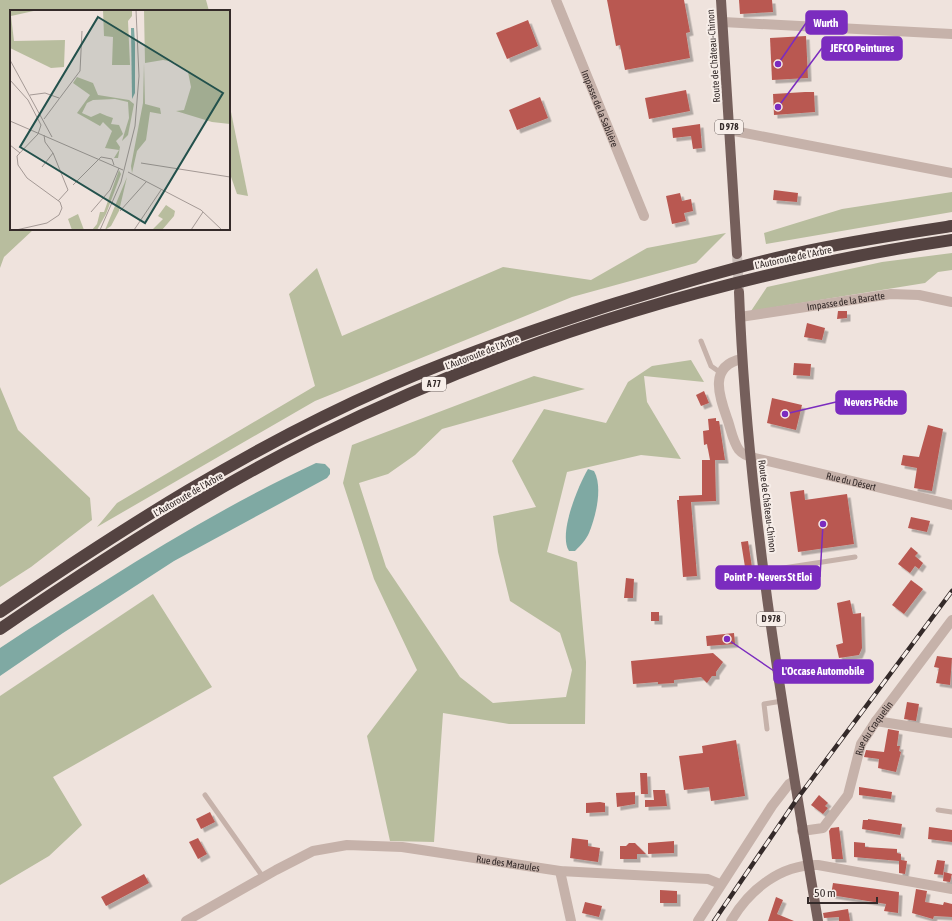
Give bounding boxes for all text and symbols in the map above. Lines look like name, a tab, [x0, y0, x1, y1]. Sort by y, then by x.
street label: Route de Château-Chinon	[705, 9, 722, 103]
inset map	[10, 10, 230, 230]
callout: Wurth	[806, 11, 847, 34]
text: Wurth	[813, 17, 838, 29]
callout: JEFCO Peintures	[822, 37, 902, 60]
text: JEFCO Peintures	[829, 42, 894, 54]
street label: Impasse de la Sablière	[579, 68, 620, 149]
road number: D 978	[715, 120, 743, 134]
street label: L'Autoroute de l'Arbre	[754, 244, 833, 271]
street label: Impasse de la Baratte	[806, 290, 886, 313]
street label: L'Autoroute de l'Arbre	[444, 333, 521, 372]
road number: A 77	[422, 377, 446, 391]
callout: Nevers Pêche	[836, 391, 906, 414]
text: Nevers Pêche	[844, 396, 898, 408]
street label: Route de Château-Chinon	[756, 459, 779, 553]
street label: L'Autoroute de l'Arbre	[152, 470, 225, 519]
street label: Rue du Désert	[825, 470, 877, 493]
callout: Point P - Nevers St Eloi	[716, 566, 820, 589]
text: Point P - Nevers St Eloi	[724, 571, 812, 583]
road number: D 978	[757, 612, 785, 626]
callout: L'Occase Automobile	[774, 660, 873, 683]
text: L'Occase Automobile	[781, 665, 865, 677]
street label: Rue du Craquelin	[853, 699, 895, 757]
street label: Rue des Maraules	[476, 853, 541, 874]
scale bar	[808, 879, 877, 905]
text: 50 m	[814, 886, 836, 900]

